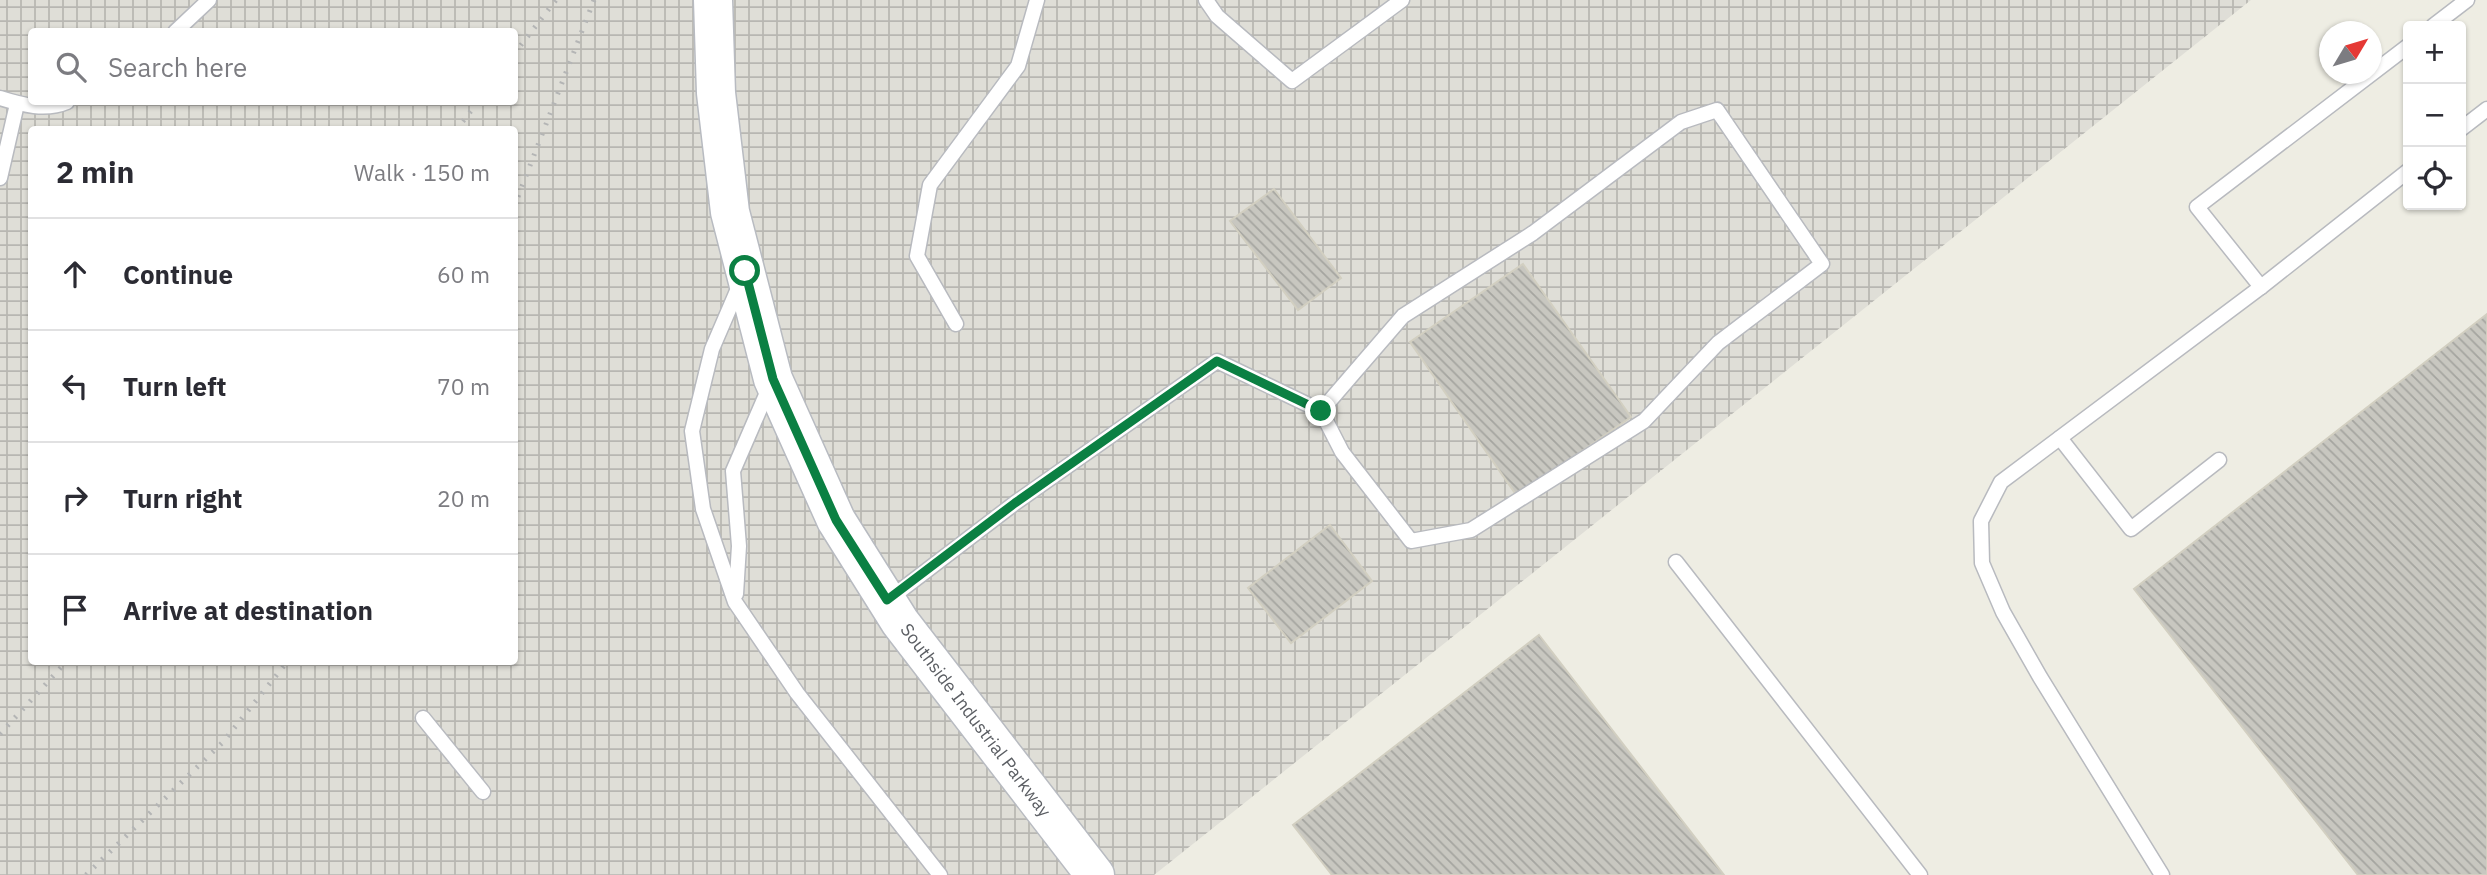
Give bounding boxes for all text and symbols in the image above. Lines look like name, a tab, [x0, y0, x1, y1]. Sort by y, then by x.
north arrow	[2319, 21, 2382, 84]
map controls	[2403, 21, 2466, 210]
button: +	[2403, 21, 2466, 84]
search box	[28, 28, 518, 105]
icon: search	[52, 48, 90, 86]
text: Search here	[108, 50, 247, 84]
button: −	[2403, 84, 2466, 147]
button: locate	[2403, 147, 2466, 210]
text: 2 min	[56, 152, 134, 191]
text: Walk · 150 m	[354, 157, 490, 187]
icon: ahead	[56, 255, 94, 293]
route start	[729, 255, 760, 286]
text: Continue	[123, 257, 233, 291]
text: 60 m	[437, 259, 490, 289]
icon: left	[56, 367, 94, 405]
text: Turn left	[123, 369, 226, 403]
text: 70 m	[437, 371, 490, 401]
route end	[1305, 395, 1336, 426]
icon: right	[56, 479, 94, 517]
text: Turn right	[123, 481, 242, 515]
text: 20 m	[437, 483, 490, 513]
icon: arrive	[56, 591, 94, 629]
text: Arrive at destination	[123, 593, 373, 627]
street label: Southside Industrial Parkway	[896, 619, 1056, 821]

